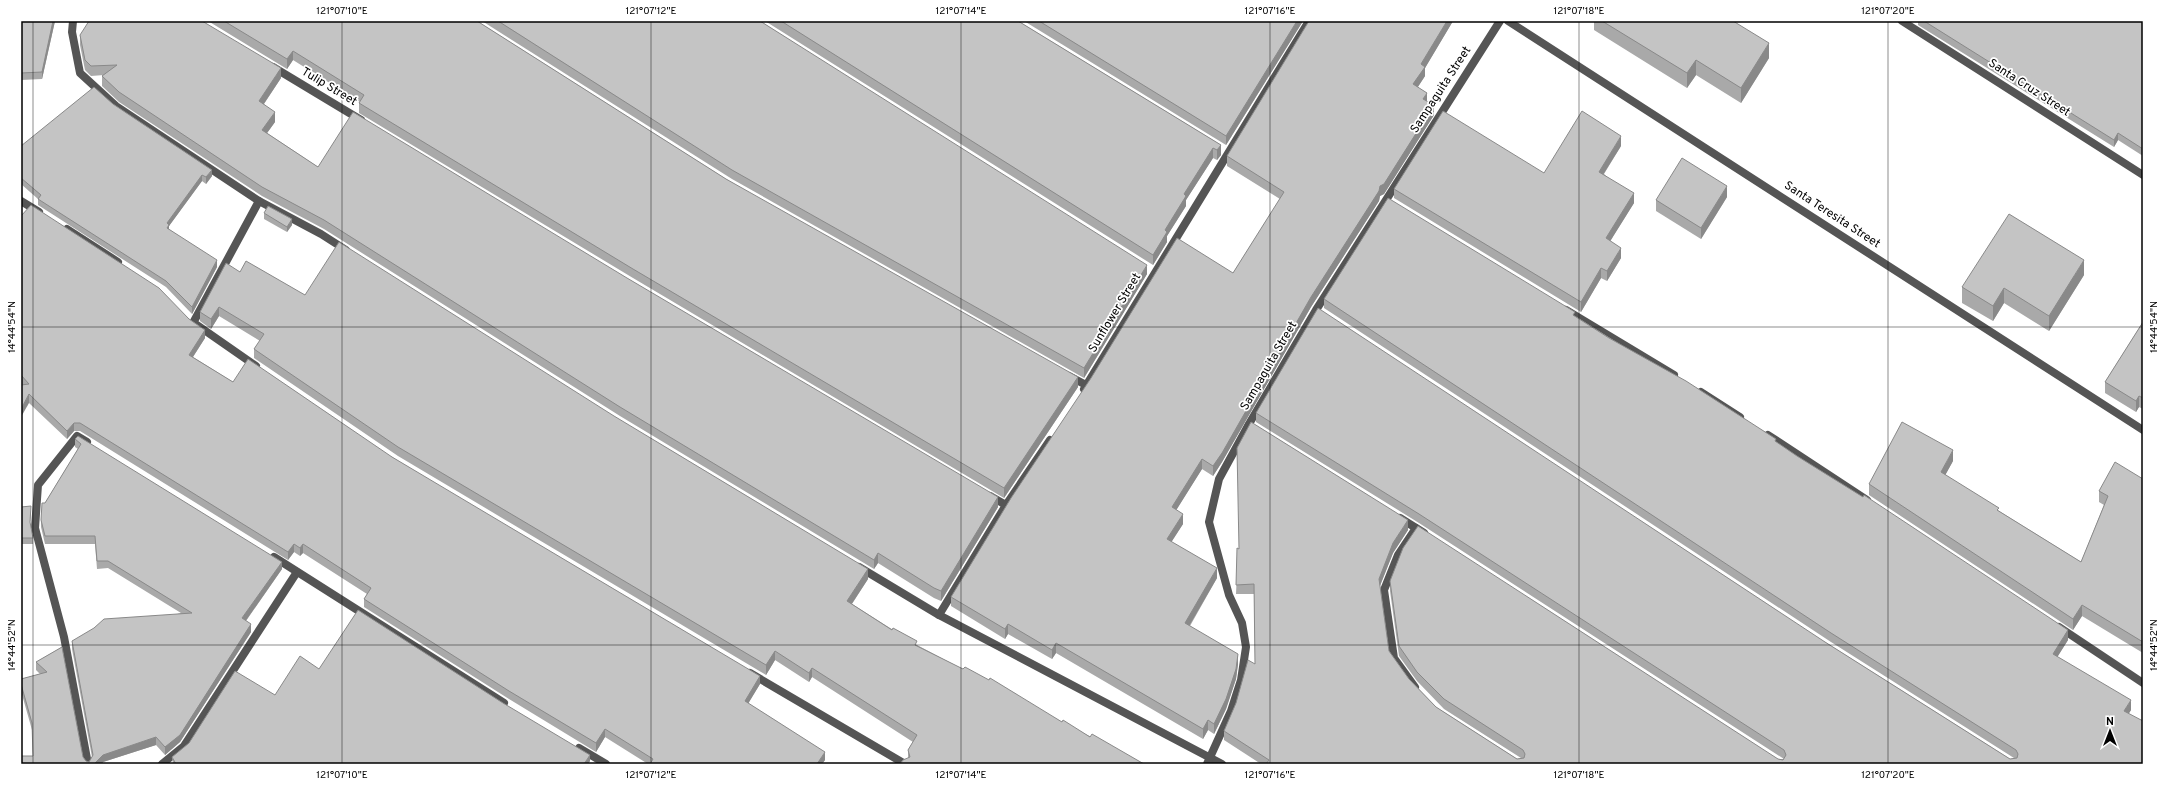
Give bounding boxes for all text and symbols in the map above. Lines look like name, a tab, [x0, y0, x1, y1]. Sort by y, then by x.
text: 121°07'10"E	[316, 5, 368, 18]
text: 121°07'12"E	[625, 5, 677, 18]
text: 121°07'14"E	[936, 5, 986, 18]
text: 121°07'16"E	[1245, 5, 1295, 18]
text: 121°07'18"E	[1553, 5, 1605, 18]
text: 121°07'20"E	[1861, 5, 1915, 18]
street label: Sampaguita Street	[1407, 43, 1475, 137]
street label: Santa Cruz Street	[1985, 55, 2073, 121]
street label: Tulip Street	[298, 64, 360, 110]
street label: Santa Teresita Street	[1781, 178, 1883, 252]
street label: Sunflower Street	[1085, 270, 1145, 356]
text: 14°44'54"N	[6, 301, 19, 353]
text: 14°44'54"N	[2148, 301, 2161, 353]
street label: Sampaguita Street	[1237, 318, 1301, 414]
text: 14°44'52"N	[6, 619, 19, 671]
text: 14°44'52"N	[2148, 619, 2161, 671]
north arrow	[2090, 711, 2130, 751]
text: N	[2106, 715, 2114, 729]
text: 121°07'10"E	[316, 769, 368, 782]
text: 121°07'12"E	[625, 769, 677, 782]
text: 121°07'14"E	[936, 769, 986, 782]
text: 121°07'16"E	[1245, 769, 1295, 782]
text: 121°07'18"E	[1553, 769, 1605, 782]
text: 121°07'20"E	[1861, 769, 1915, 782]

